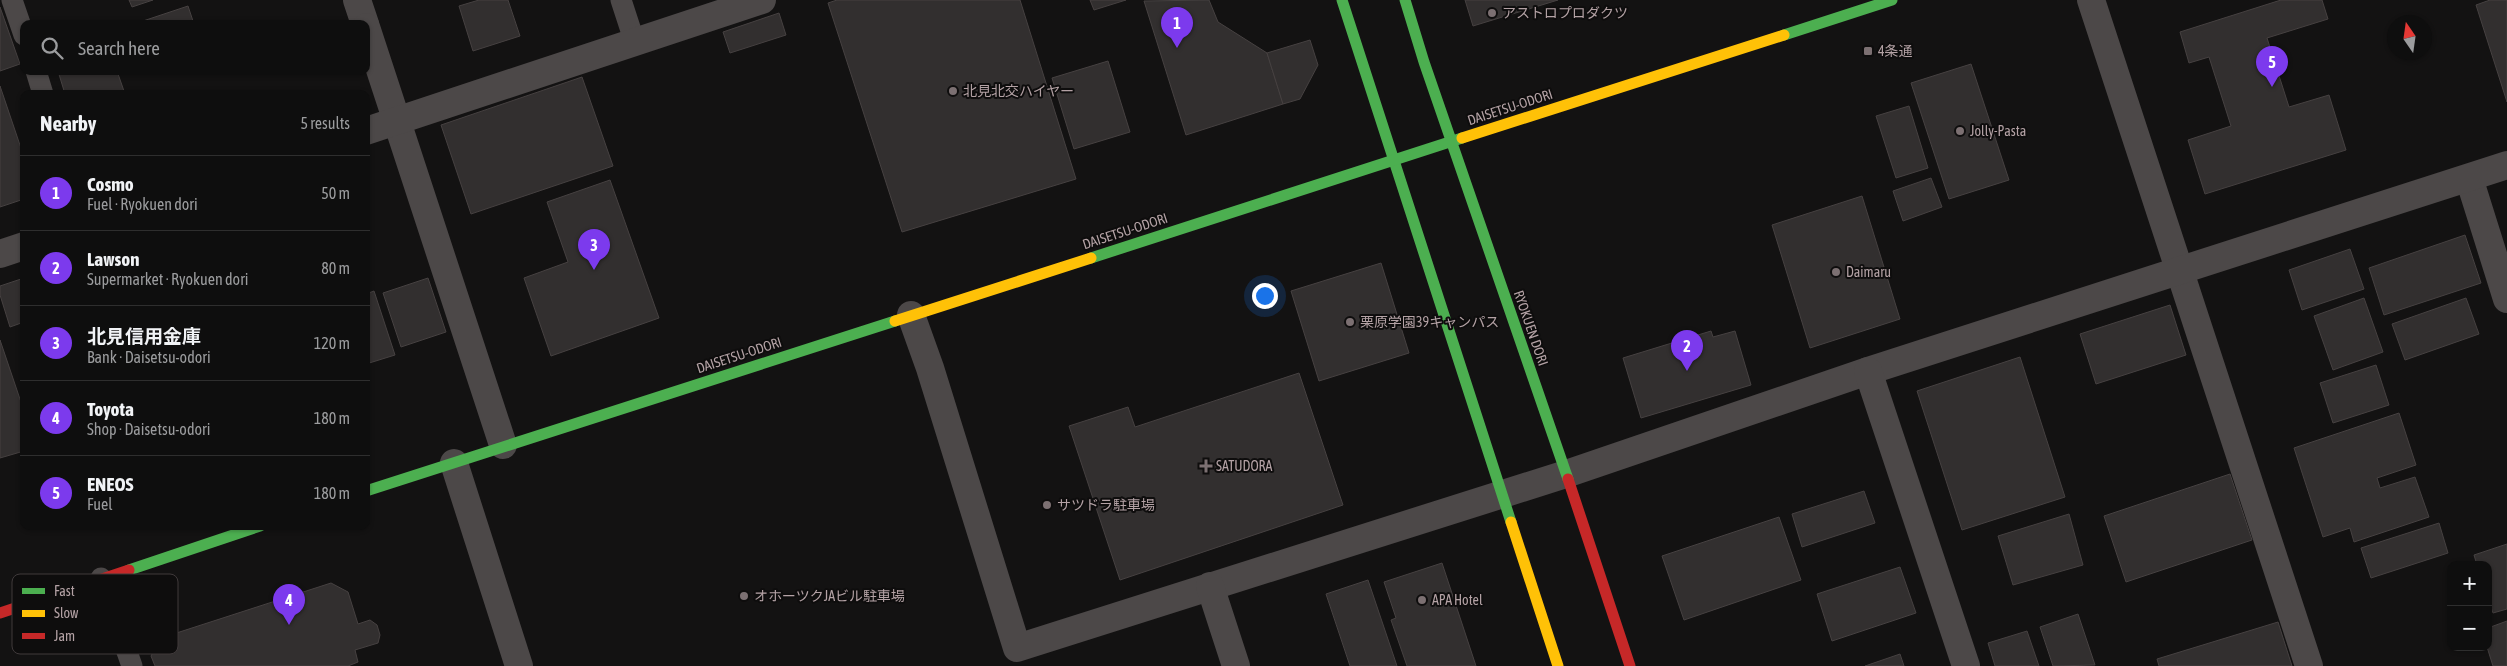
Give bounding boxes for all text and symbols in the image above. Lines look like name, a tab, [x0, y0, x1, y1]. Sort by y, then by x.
place label: アストロプロダクツ	[1502, 5, 1628, 21]
pin: 1	[1161, 7, 1193, 48]
marker: アストロプロダクツ	[1486, 7, 1498, 19]
north arrow	[2387, 15, 2432, 60]
search box	[20, 20, 370, 75]
icon: search	[38, 34, 66, 62]
text: Search here	[78, 37, 160, 59]
place label: 4条通	[1878, 43, 1913, 59]
marker: 4条通	[1862, 45, 1874, 57]
pin: 5	[2256, 46, 2288, 87]
place label: 北見北交ハイヤー	[963, 83, 1074, 99]
marker: 北見北交ハイヤー	[947, 85, 959, 97]
street label: DAISETSU-ODORI	[1465, 86, 1555, 128]
text: Nearby	[40, 111, 96, 135]
text: 5 results	[300, 114, 350, 132]
place label: Jolly-Pasta	[1970, 123, 2026, 139]
marker: Jolly-Pasta	[1954, 125, 1966, 137]
text: Cosmo	[87, 173, 134, 195]
text: 1	[52, 184, 60, 202]
text: 50 m	[321, 184, 350, 202]
text: Fuel · Ryokuen dori	[87, 195, 198, 213]
street label: DAISETSU-ODORI	[1080, 210, 1170, 252]
pin: 3	[578, 229, 610, 270]
text: Lawson	[87, 248, 139, 270]
text: 2	[52, 259, 60, 277]
text: 80 m	[321, 259, 350, 277]
place label: Daimaru	[1846, 264, 1891, 280]
marker: Daimaru	[1830, 266, 1842, 278]
text: Supermarket · Ryokuen dori	[87, 270, 249, 288]
your location	[1252, 283, 1278, 309]
street label: RYOKUEN DORI	[1511, 288, 1551, 368]
place label: 栗原学園39キャンパス	[1360, 314, 1499, 330]
marker: 栗原学園39キャンパス	[1344, 316, 1356, 328]
text: 北見信用金庫	[87, 325, 201, 347]
pin: 2	[1671, 330, 1703, 371]
text: 3	[52, 334, 60, 352]
text: 120 m	[314, 334, 350, 352]
street label: DAISETSU-ODORI	[694, 334, 784, 376]
text: Bank · Daisetsu-odori	[87, 348, 211, 366]
text: Toyota	[87, 398, 134, 420]
text: 4	[52, 409, 60, 427]
text: 180 m	[314, 409, 350, 427]
text: Shop · Daisetsu-odori	[87, 420, 210, 438]
place label: SATUDORA	[1216, 458, 1273, 474]
marker: SATUDORA	[1200, 460, 1212, 472]
text: ENEOS	[87, 473, 133, 495]
text: 5	[52, 484, 60, 502]
text: 180 m	[314, 484, 350, 502]
text: Fuel	[87, 495, 113, 513]
place label: サツドラ駐車場	[1057, 497, 1155, 513]
marker: サツドラ駐車場	[1041, 499, 1053, 511]
map controls	[2447, 561, 2492, 651]
button: +	[2447, 561, 2492, 606]
legend	[12, 574, 178, 654]
text: Fast	[54, 583, 75, 599]
pin: 4	[273, 584, 305, 625]
place label: オホーツクJAビル駐車場	[754, 588, 905, 604]
marker: オホーツクJAビル駐車場	[738, 590, 750, 602]
place label: APA Hotel	[1432, 592, 1483, 608]
marker: APA Hotel	[1416, 594, 1428, 606]
text: Slow	[54, 605, 79, 621]
button: −	[2447, 606, 2492, 651]
text: Jam	[54, 628, 75, 644]

